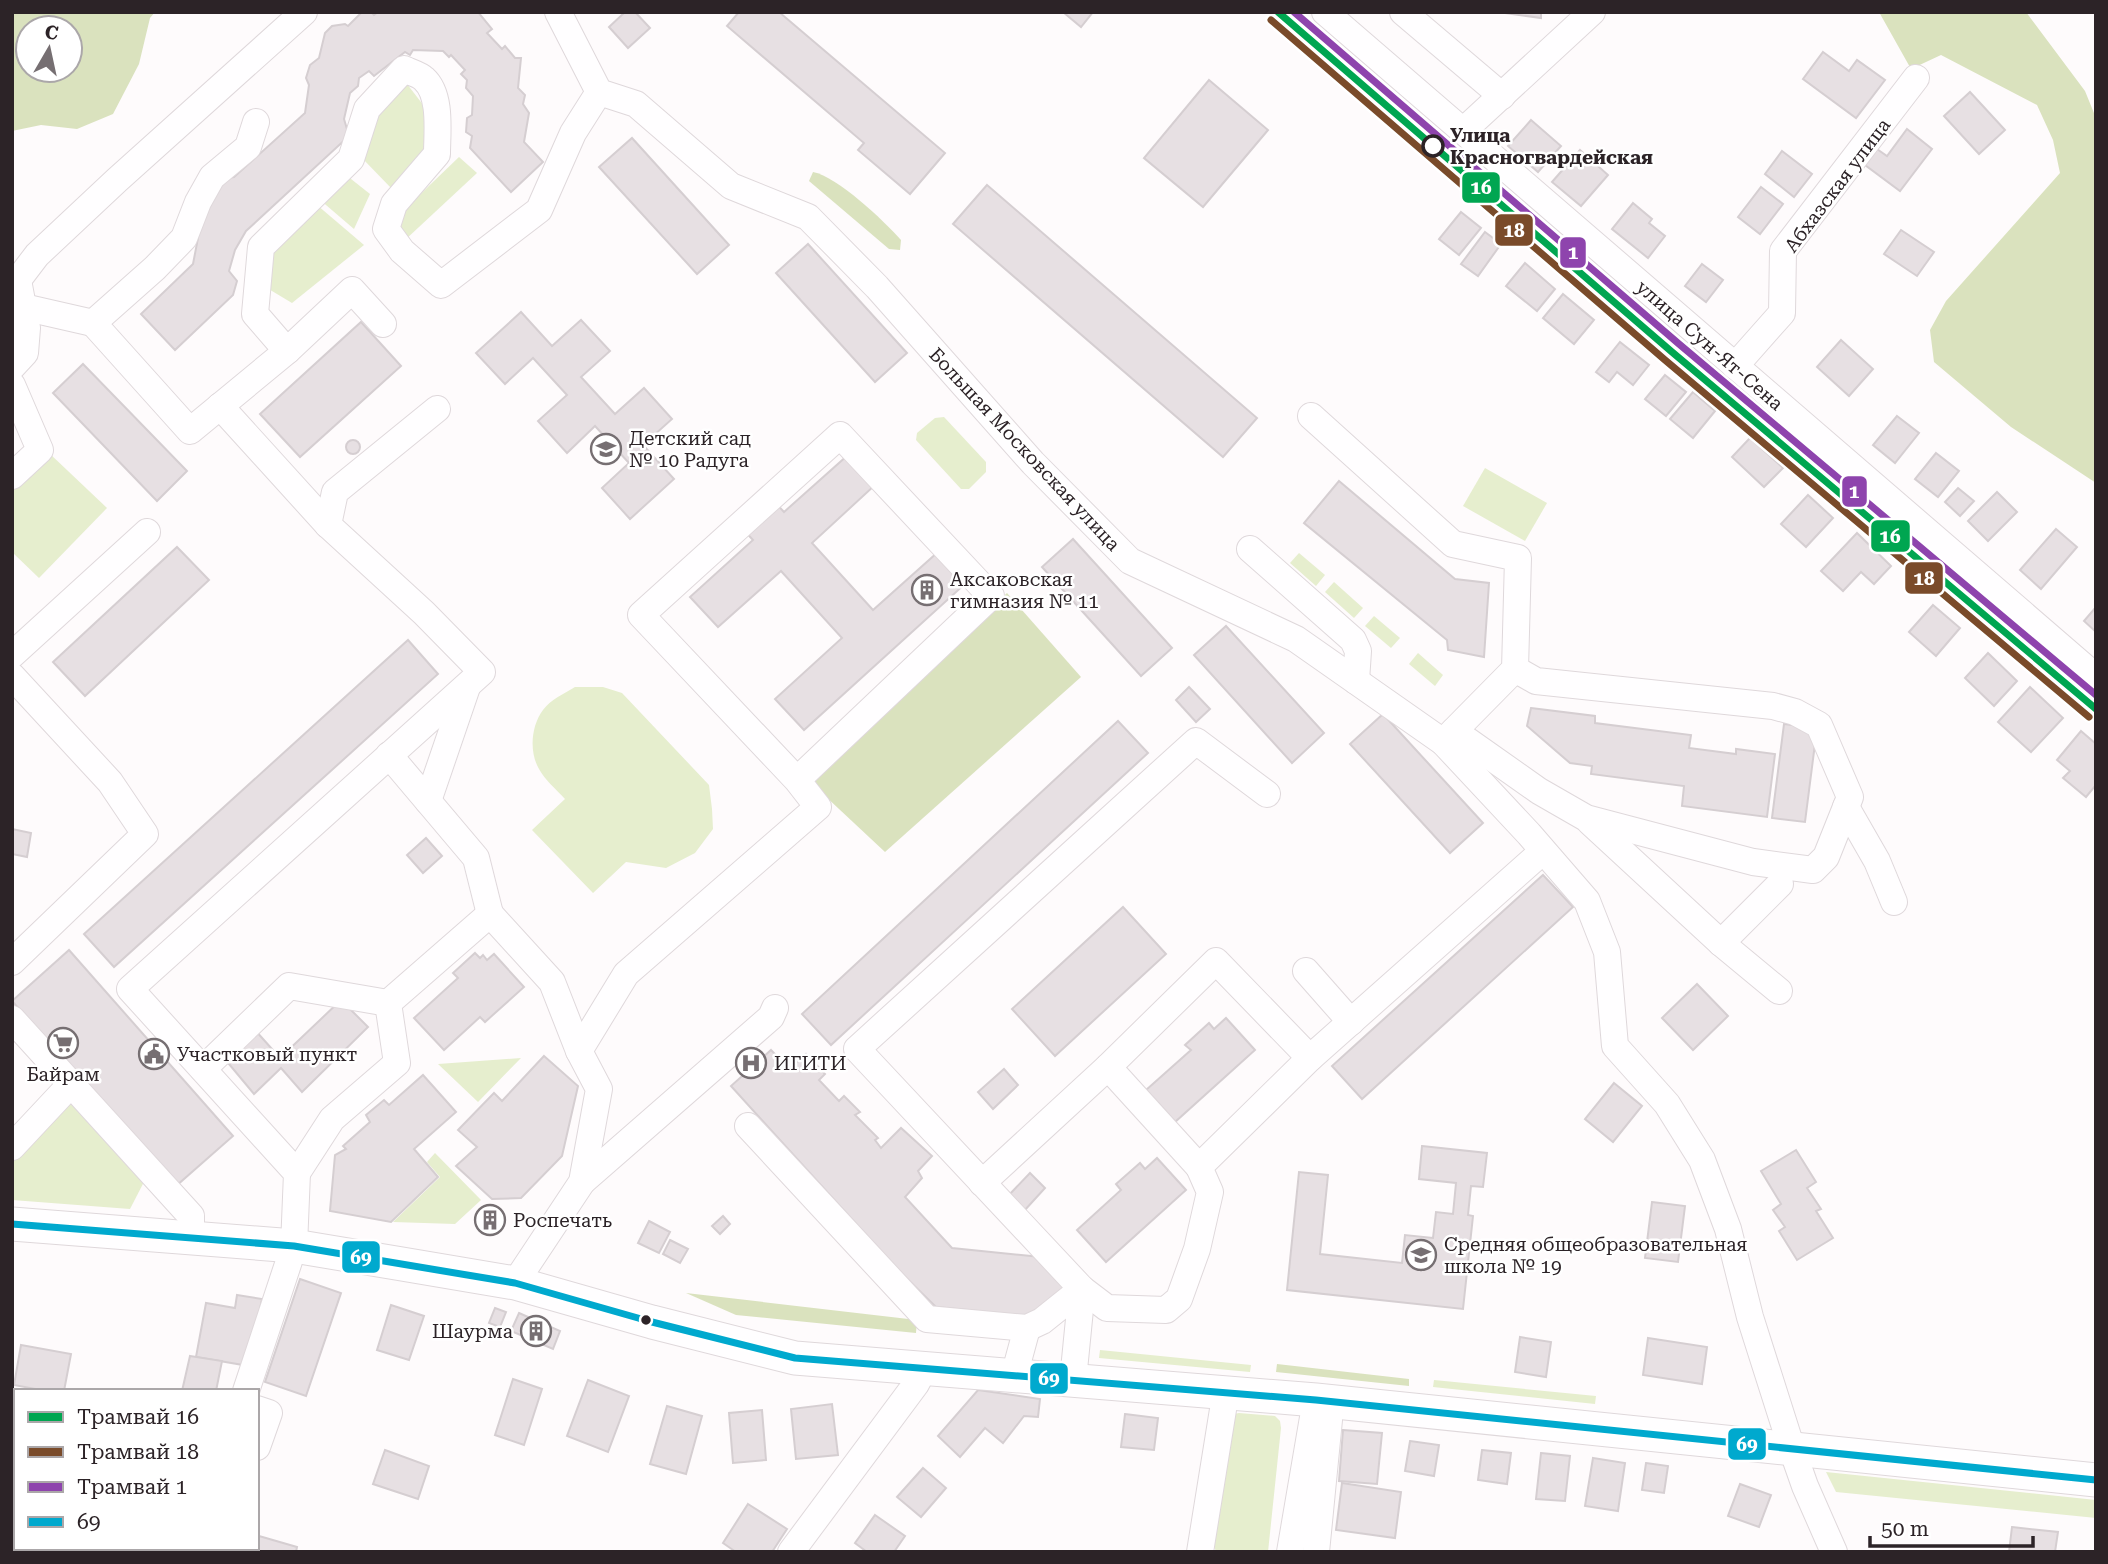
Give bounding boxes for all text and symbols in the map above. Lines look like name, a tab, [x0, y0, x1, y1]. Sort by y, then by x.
north arrow	[14, 14, 84, 84]
text: С	[43, 20, 60, 45]
street label: Абхазская улица	[1780, 113, 1896, 257]
place label: Улица Красногвардейская	[1450, 124, 1653, 169]
marker: Улица Красногвардейская	[1422, 135, 1444, 157]
line badge: 16	[1461, 171, 1501, 204]
text: 16	[1470, 176, 1492, 199]
line badge: 18	[1494, 213, 1534, 247]
text: 18	[1503, 219, 1525, 242]
line badge: 1	[1559, 236, 1587, 269]
text: 1	[1568, 241, 1579, 264]
street label: улица Сун-Ят-Сена	[1632, 275, 1788, 416]
street label: Большая Московская улица	[924, 343, 1125, 556]
place label: Детский сад № 10 Радуга	[629, 427, 751, 472]
school or university icon: Детский сад № 10 Радуга	[589, 432, 623, 466]
line badge: 1	[1841, 475, 1868, 508]
text: 1	[1849, 480, 1860, 503]
line badge: 16	[1870, 519, 1911, 553]
text: 16	[1879, 525, 1901, 548]
line badge: 18	[1904, 561, 1944, 595]
text: 18	[1913, 567, 1935, 590]
place label: Аксаковская гимназия № 11	[950, 568, 1099, 613]
building icon: Аксаковская гимназия № 11	[910, 573, 944, 607]
supermarket icon: Байрам	[46, 1026, 80, 1060]
public building icon: Участковый пункт	[137, 1037, 171, 1071]
place label: Участковый пункт	[177, 1043, 357, 1066]
hospital icon: ИГИТИ	[734, 1046, 768, 1080]
place label: ИГИТИ	[774, 1052, 847, 1075]
place label: Байрам	[26, 1063, 100, 1086]
building icon: Роспечать	[473, 1203, 507, 1237]
place label: Роспечать	[513, 1209, 612, 1232]
place label: Средняя общеобразовательная школа № 19	[1444, 1233, 1748, 1278]
school or university icon: Средняя общеобразовательная школа № 19	[1404, 1238, 1438, 1272]
line badge: 69	[341, 1240, 381, 1274]
text: 69	[350, 1246, 372, 1269]
unlabelled marker	[639, 1313, 653, 1327]
building icon: Шаурма	[519, 1314, 553, 1348]
place label: Шаурма	[432, 1320, 514, 1343]
line badge: 69	[1029, 1362, 1069, 1395]
text: 69	[1038, 1367, 1060, 1390]
legend	[14, 1389, 259, 1550]
text: Трамвай 16	[77, 1405, 199, 1429]
line badge: 69	[1727, 1427, 1767, 1461]
text: 69	[1736, 1433, 1758, 1456]
text: Трамвай 18	[77, 1440, 199, 1464]
text: Трамвай 1	[77, 1475, 187, 1499]
scale bar	[1870, 1504, 2033, 1548]
text: 69	[77, 1510, 101, 1534]
text: 50 m	[1881, 1517, 1929, 1541]

